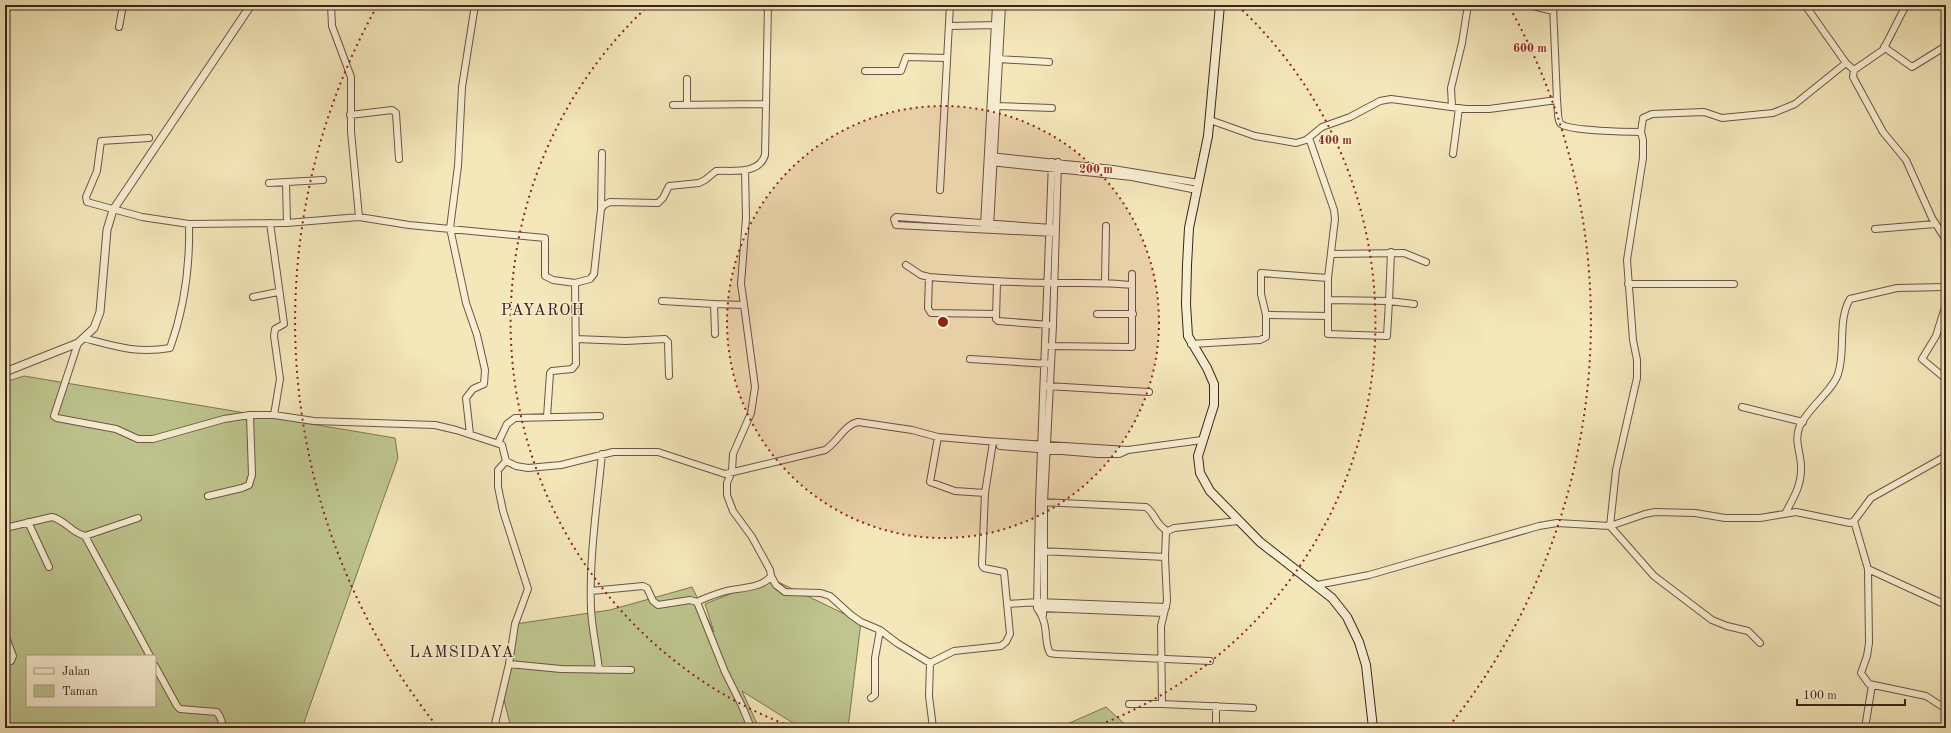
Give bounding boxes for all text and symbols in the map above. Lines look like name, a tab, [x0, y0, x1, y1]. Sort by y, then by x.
text: 600 m	[1513, 43, 1547, 55]
text: 400 m	[1318, 135, 1352, 147]
text: 200 m	[1079, 164, 1113, 176]
district label: PAYAROH	[501, 303, 585, 319]
centre of rings	[936, 315, 950, 329]
district label: LAMSIDAYA	[409, 645, 515, 661]
legend	[26, 655, 156, 707]
text: Jalan	[62, 666, 91, 678]
scale bar	[1797, 681, 1905, 707]
text: Taman	[62, 686, 98, 698]
text: 100 m	[1803, 690, 1837, 702]

